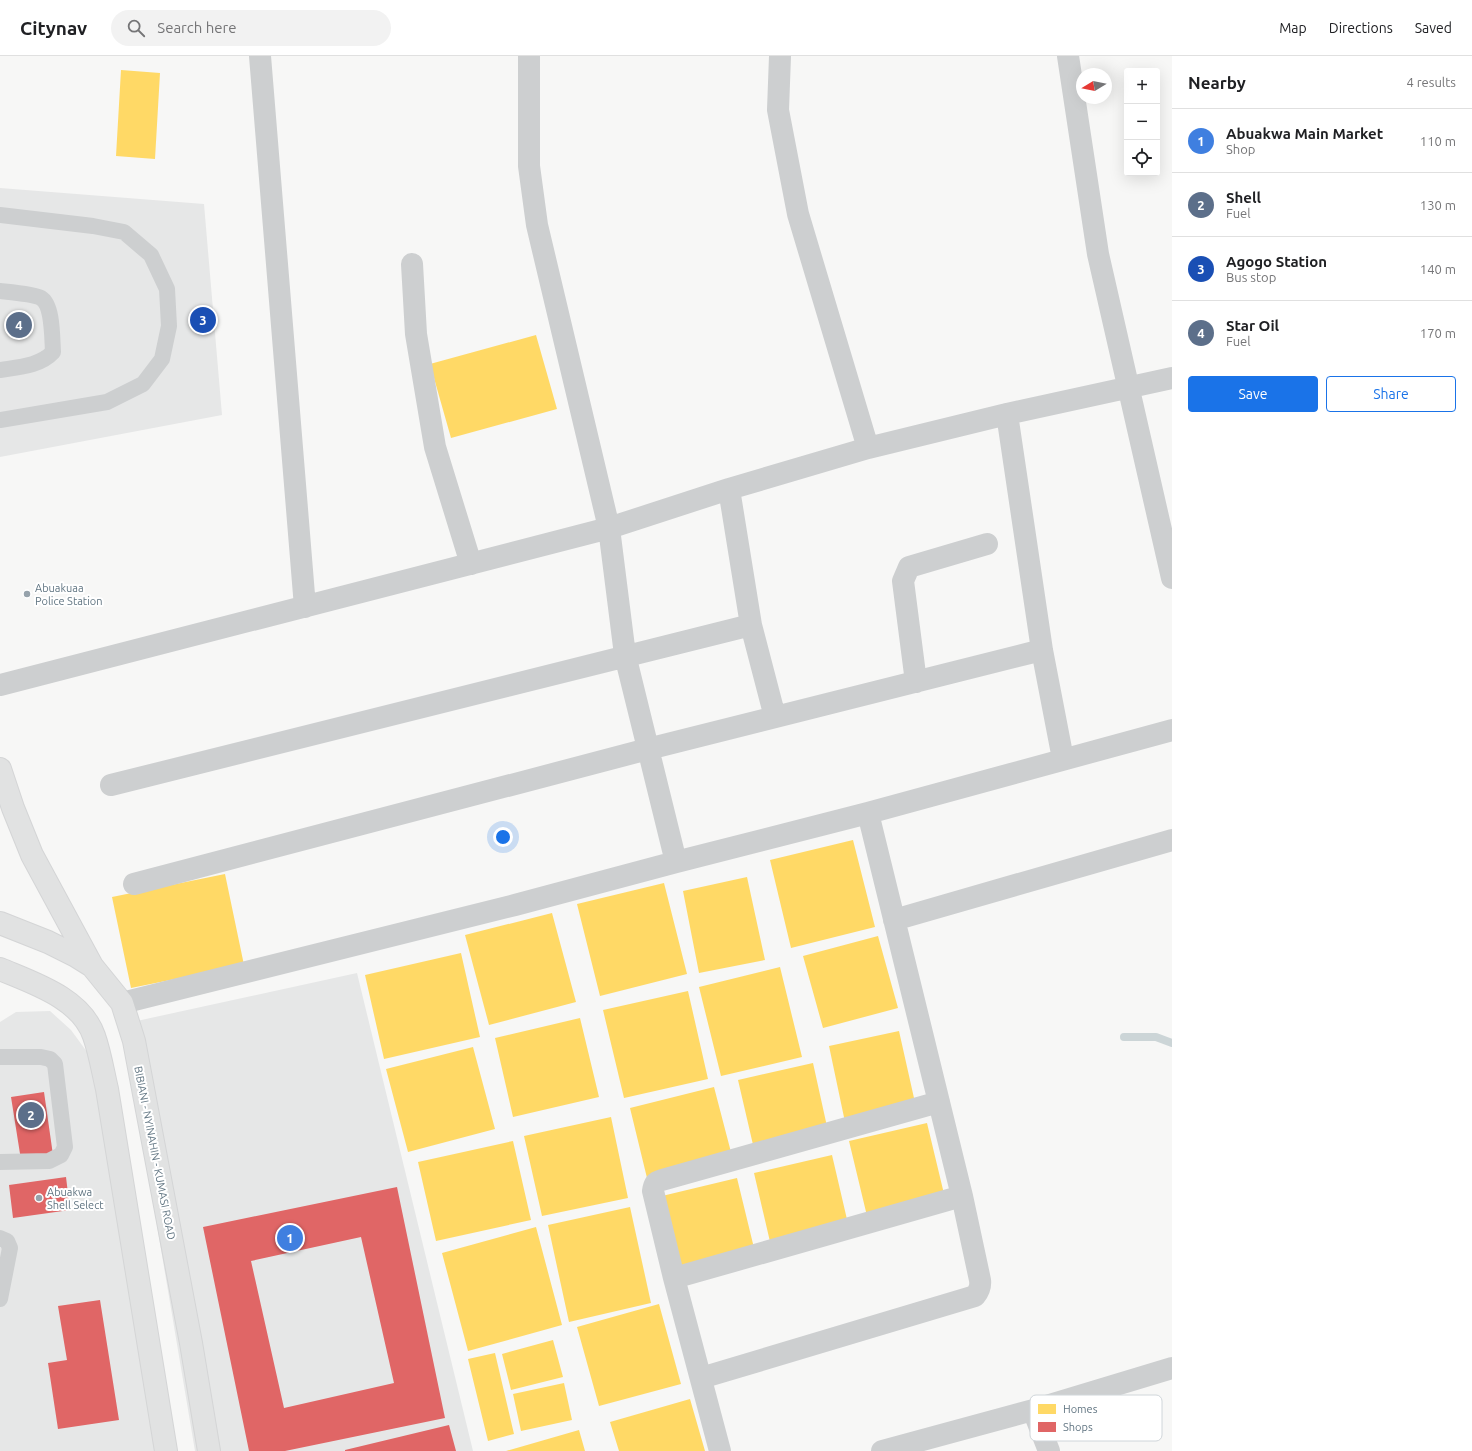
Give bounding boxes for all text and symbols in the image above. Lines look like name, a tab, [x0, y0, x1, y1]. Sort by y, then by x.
search box	[111, 10, 391, 46]
text: Citynav	[20, 17, 87, 39]
icon: search	[125, 17, 147, 39]
text: Search here	[157, 19, 237, 36]
text: Map	[1279, 20, 1307, 36]
text: Directions	[1329, 20, 1393, 36]
text: Saved	[1415, 20, 1452, 36]
north arrow	[1076, 68, 1112, 104]
map controls	[1124, 68, 1160, 176]
button: +	[1124, 68, 1160, 104]
text: Nearby	[1188, 73, 1246, 92]
text: 4 results	[1406, 75, 1456, 89]
button: −	[1124, 104, 1160, 140]
text: Abuakwa Main Market	[1226, 125, 1383, 142]
text: 1	[1197, 134, 1205, 148]
text: 110 m	[1420, 134, 1456, 148]
button: locate	[1124, 140, 1160, 176]
text: Shop	[1226, 142, 1255, 156]
text: Shell	[1226, 189, 1261, 206]
text: 2	[1197, 198, 1205, 212]
text: 130 m	[1420, 198, 1456, 212]
text: Fuel	[1226, 206, 1251, 220]
text: Agogo Station	[1226, 253, 1327, 270]
text: 3	[1197, 262, 1205, 276]
text: 140 m	[1420, 262, 1456, 276]
text: Bus stop	[1226, 270, 1276, 284]
pin: 3	[190, 305, 216, 335]
pin: 4	[6, 310, 32, 340]
text: Star Oil	[1226, 317, 1279, 334]
text: 4	[1197, 326, 1205, 340]
text: 170 m	[1420, 326, 1456, 340]
text: Fuel	[1226, 334, 1251, 348]
button: Save	[1188, 376, 1318, 412]
button: Share	[1326, 376, 1456, 412]
place label: Abuakuaa Police Station	[35, 582, 103, 607]
marker: Abuakuaa Police Station	[22, 589, 32, 599]
your location	[493, 827, 513, 847]
street label: BIBIANI - NYINAHIN - KUMASI ROAD	[132, 1065, 178, 1241]
pin: 2	[18, 1100, 44, 1130]
place label: Abuakwa Shell Select	[47, 1186, 104, 1211]
marker: Abuakwa Shell Select	[34, 1193, 44, 1203]
pin: 1	[277, 1223, 303, 1253]
legend	[1030, 1395, 1162, 1441]
text: Homes	[1063, 1403, 1098, 1415]
text: Shops	[1063, 1421, 1093, 1433]

